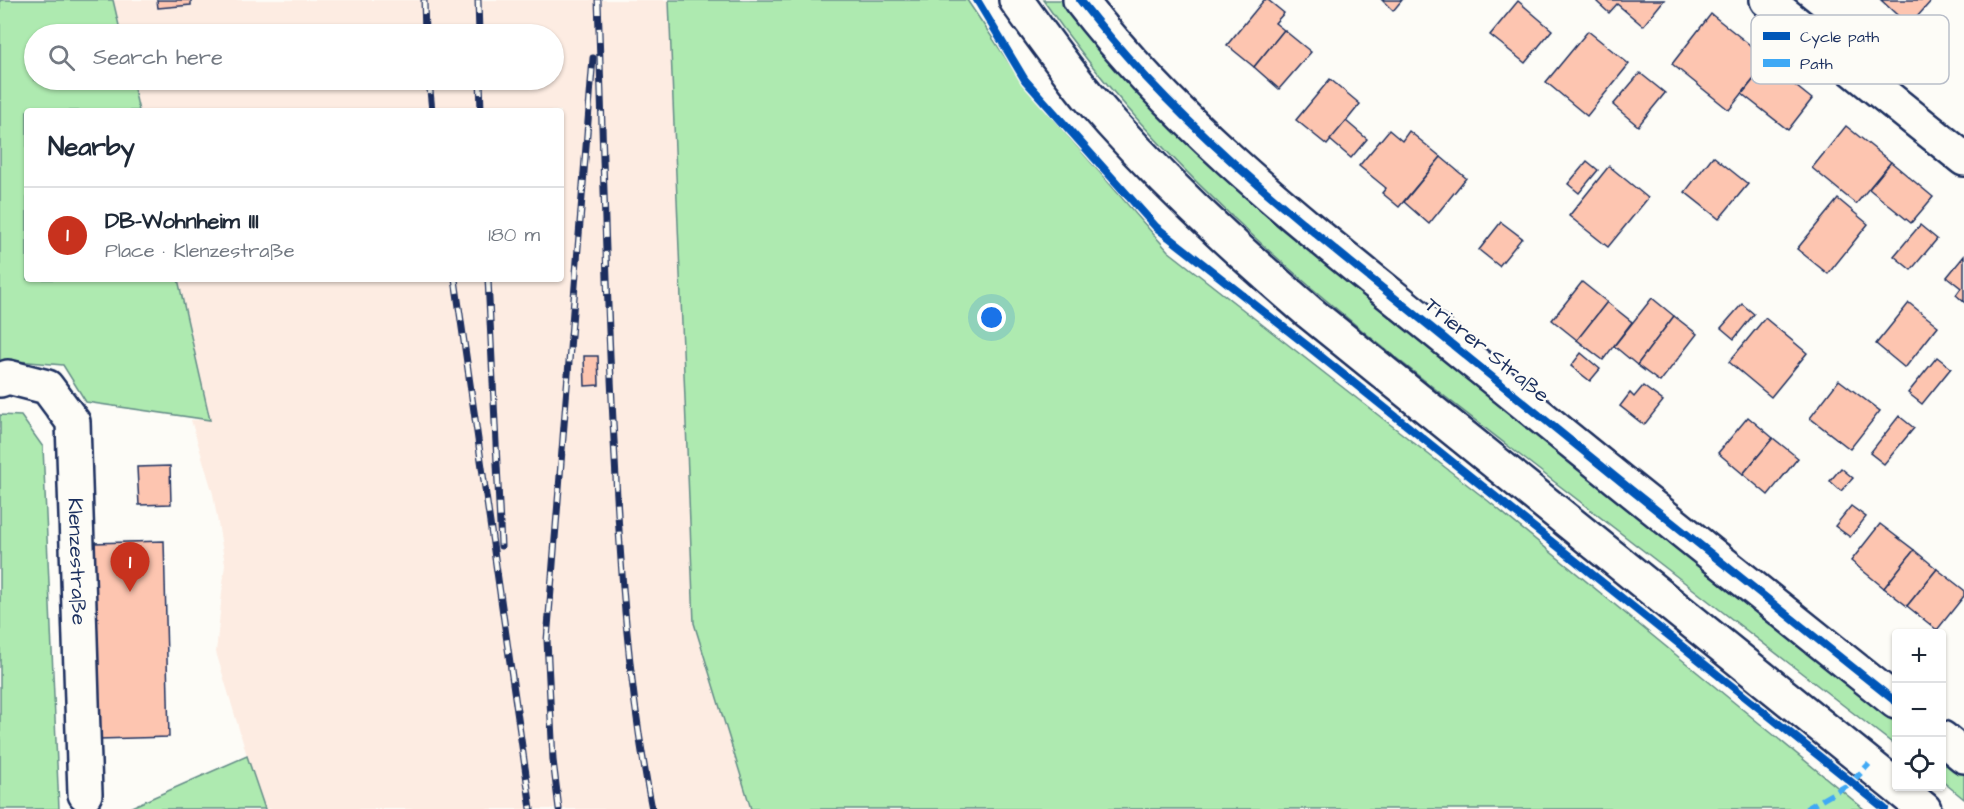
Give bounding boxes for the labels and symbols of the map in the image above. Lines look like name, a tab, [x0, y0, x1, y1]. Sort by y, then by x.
legend	[1751, 15, 1949, 84]
text: Cycle path	[1800, 26, 1879, 49]
text: Path	[1800, 53, 1833, 75]
street label: Trierer Straße	[1419, 291, 1555, 409]
your location	[977, 303, 1006, 332]
street label: Klenzestraße	[61, 497, 94, 626]
pin: 1	[110, 542, 150, 592]

